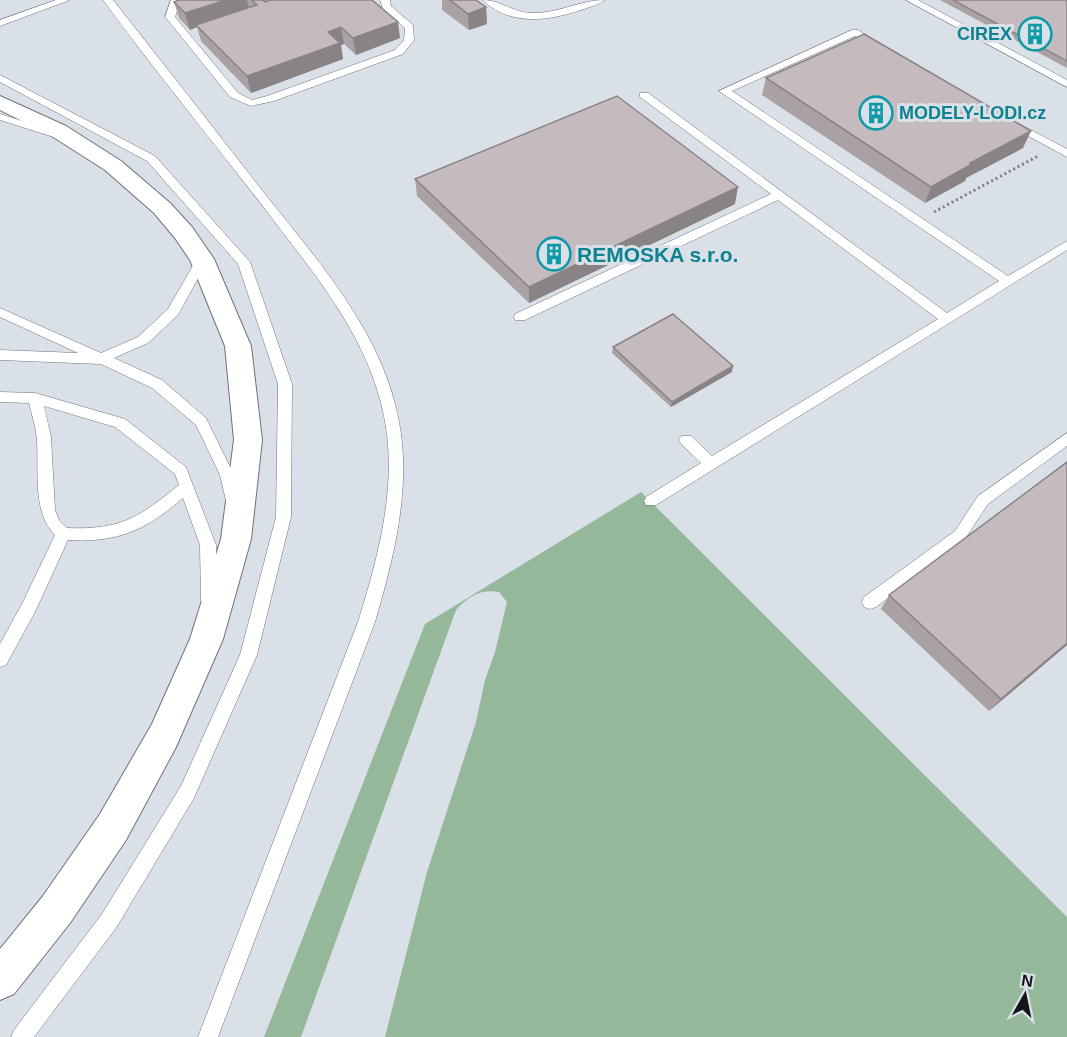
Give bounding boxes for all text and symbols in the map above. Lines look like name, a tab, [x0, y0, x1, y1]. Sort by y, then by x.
building icon: CIREX	[1017, 16, 1053, 52]
place label: CIREX	[957, 24, 1012, 44]
building icon: MODELY-LODI.cz	[858, 95, 894, 131]
place label: MODELY-LODI.cz	[899, 103, 1046, 123]
building icon: REMOSKA s.r.o.	[536, 236, 572, 272]
place label: REMOSKA s.r.o.	[577, 243, 738, 266]
north arrow	[995, 965, 1055, 1025]
text: N	[1020, 971, 1034, 990]

